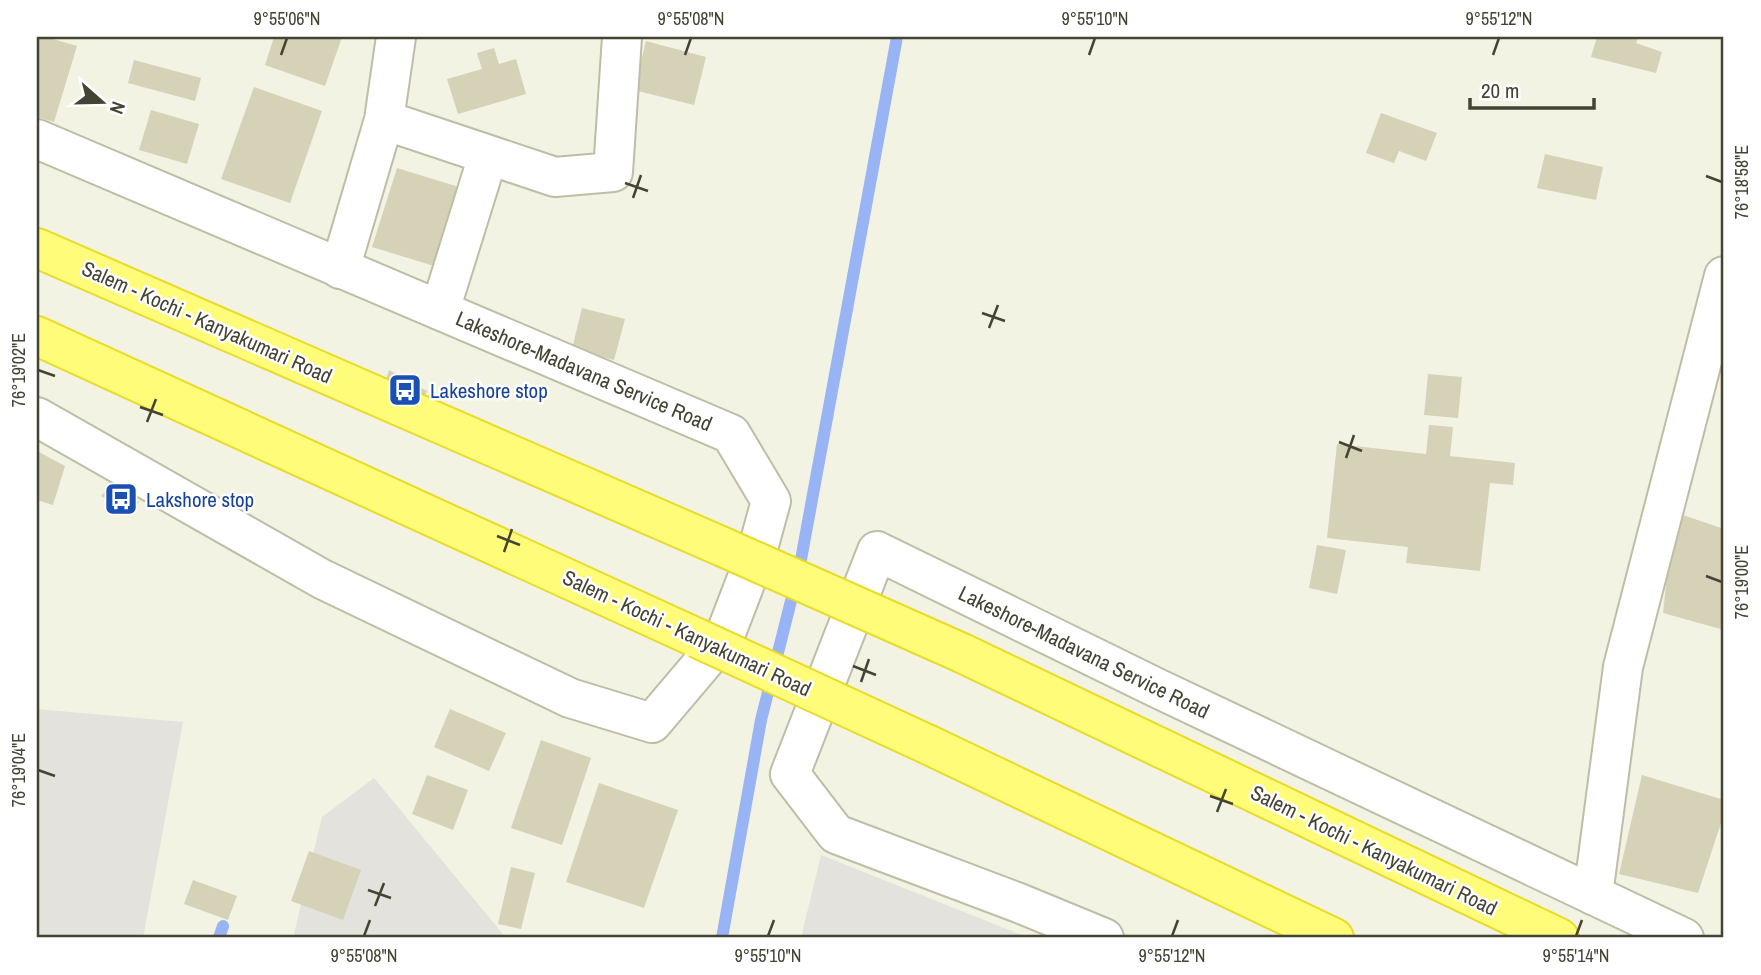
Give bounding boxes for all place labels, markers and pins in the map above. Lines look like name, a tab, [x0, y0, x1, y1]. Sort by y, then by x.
bus stop icon: Lakeshore stop	[386, 371, 424, 409]
place label: Lakeshore stop	[430, 376, 548, 405]
bus stop icon: Lakshore stop	[102, 480, 140, 518]
place label: Lakshore stop	[146, 485, 254, 514]

